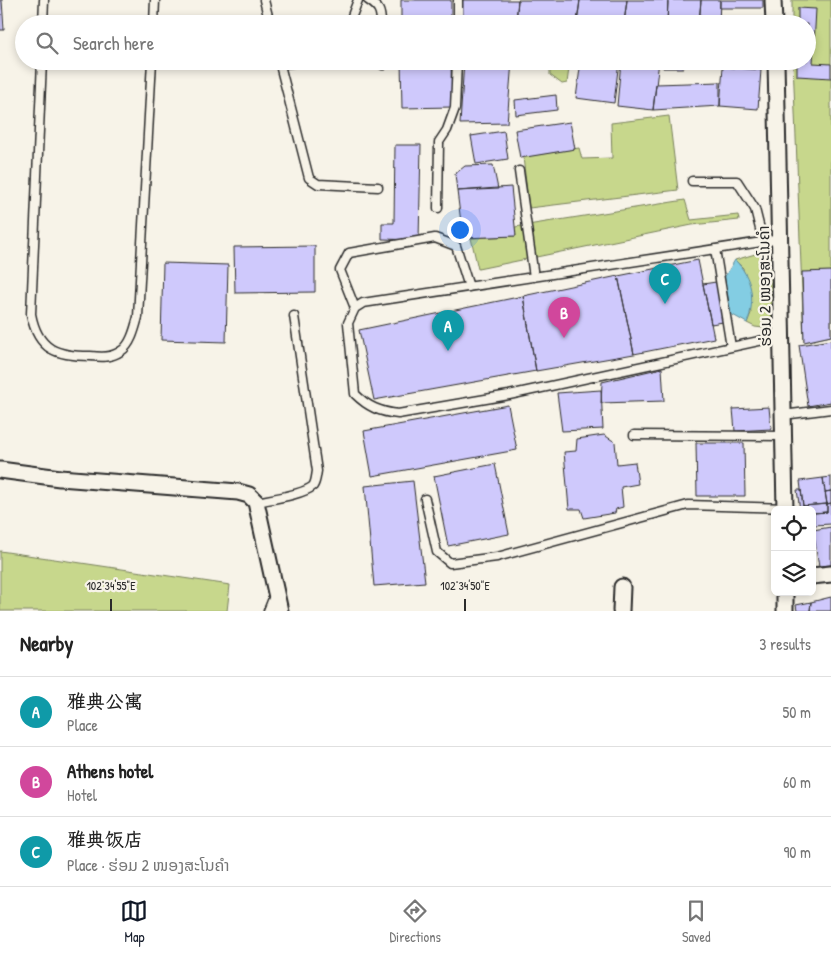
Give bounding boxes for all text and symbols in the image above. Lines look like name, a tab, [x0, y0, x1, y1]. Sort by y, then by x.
search box	[15, 15, 816, 70]
icon: search	[33, 29, 61, 57]
text: Search here	[73, 30, 154, 56]
your location	[447, 217, 473, 243]
street label: ຮ່ອມ 2 ໜອງສະໂນຄໍາ	[752, 225, 776, 347]
pin: C	[649, 263, 681, 304]
pin: B	[548, 297, 580, 338]
pin: A	[432, 310, 464, 351]
map controls	[771, 506, 816, 596]
button: locate	[771, 506, 816, 551]
button: layers	[771, 551, 816, 596]
text: 102°34'55"E	[86, 577, 136, 594]
text: 102°34'50"E	[440, 577, 490, 594]
text: Nearby	[20, 629, 73, 658]
text: 3 results	[759, 633, 811, 655]
text: 雅典公寓	[67, 688, 143, 714]
text: A	[32, 701, 40, 723]
text: 50 m	[783, 701, 811, 723]
text: Place	[67, 714, 98, 736]
text: Athens hotel	[67, 758, 153, 784]
text: B	[32, 771, 40, 793]
text: 60 m	[783, 771, 811, 793]
text: Hotel	[67, 784, 97, 806]
text: 雅典饭店	[67, 826, 143, 852]
text: C	[32, 841, 40, 863]
text: 90 m	[783, 841, 811, 863]
text: Place · ຮ່ອມ 2 ໜອງສະໂນຄໍາ	[67, 854, 230, 876]
tab: Map	[120, 897, 148, 946]
tab: Directions	[389, 897, 441, 946]
tab: Saved	[682, 897, 711, 946]

